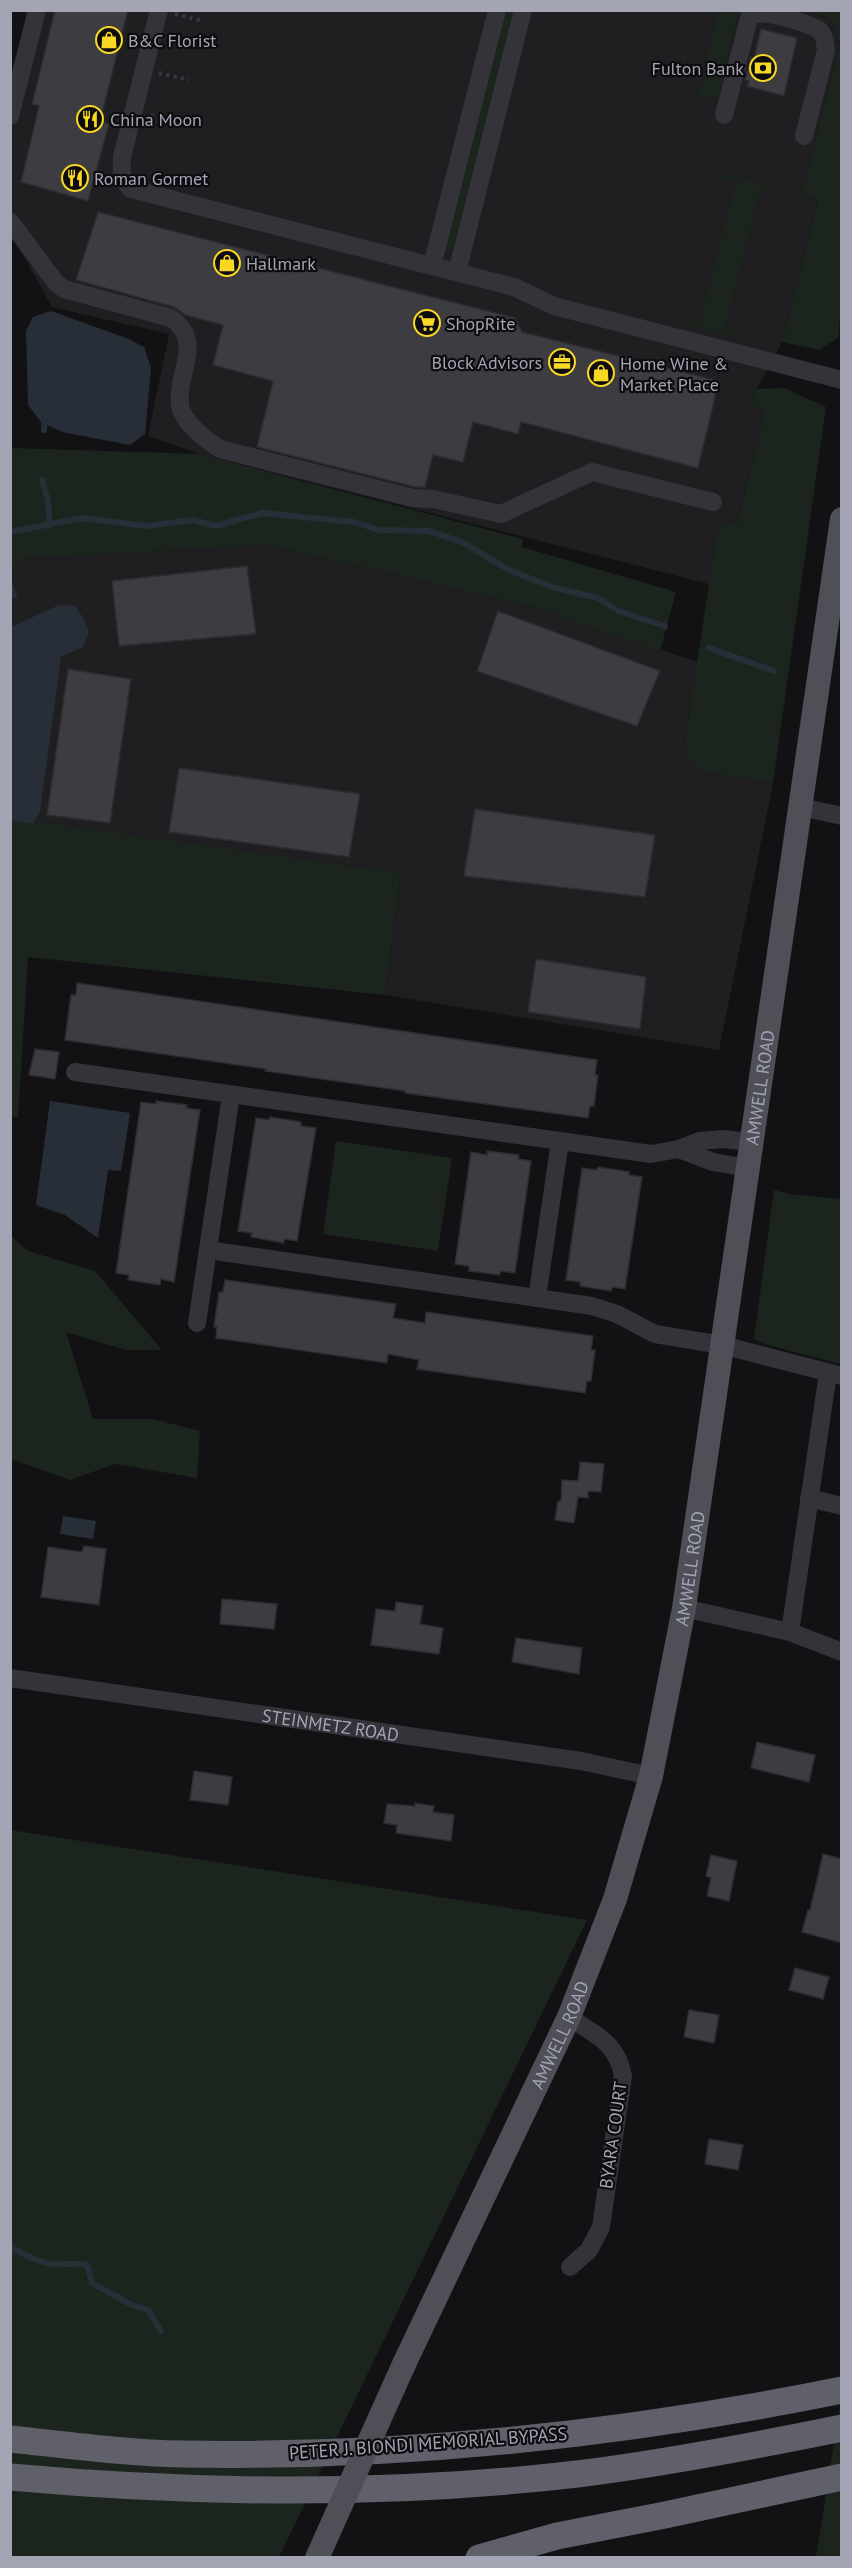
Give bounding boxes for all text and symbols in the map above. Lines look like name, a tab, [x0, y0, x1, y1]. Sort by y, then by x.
shop icon: B&C Florist	[94, 25, 124, 55]
place label: B&C Florist	[128, 29, 216, 52]
bank icon: Fulton Bank	[748, 53, 778, 83]
place label: Fulton Bank	[652, 57, 744, 80]
restaurant icon: China Moon	[75, 104, 105, 134]
place label: China Moon	[110, 108, 202, 131]
restaurant icon: Roman Gormet	[60, 163, 90, 193]
place label: Roman Gormet	[94, 167, 208, 190]
shop icon: Hallmark	[212, 248, 242, 278]
place label: Hallmark	[246, 252, 316, 275]
supermarket icon: ShopRite	[412, 308, 442, 338]
place label: ShopRite	[446, 312, 515, 335]
office icon: Block Advisors	[547, 347, 577, 377]
place label: Block Advisors	[432, 351, 542, 374]
place label: Home Wine & Market Place	[620, 352, 728, 396]
shop icon: Home Wine & Market Place	[586, 358, 616, 388]
street label: AMWELL ROAD	[740, 1028, 779, 1147]
street label: AMWELL ROAD	[669, 1509, 709, 1628]
street label: STEINMETZ ROAD	[261, 1703, 401, 1746]
street label: AMWELL ROAD	[525, 1977, 594, 2092]
street label: BYARA COURT	[594, 2080, 632, 2190]
street label: PETER J. BIONDI MEMORIAL BYPASS	[288, 2422, 568, 2464]

